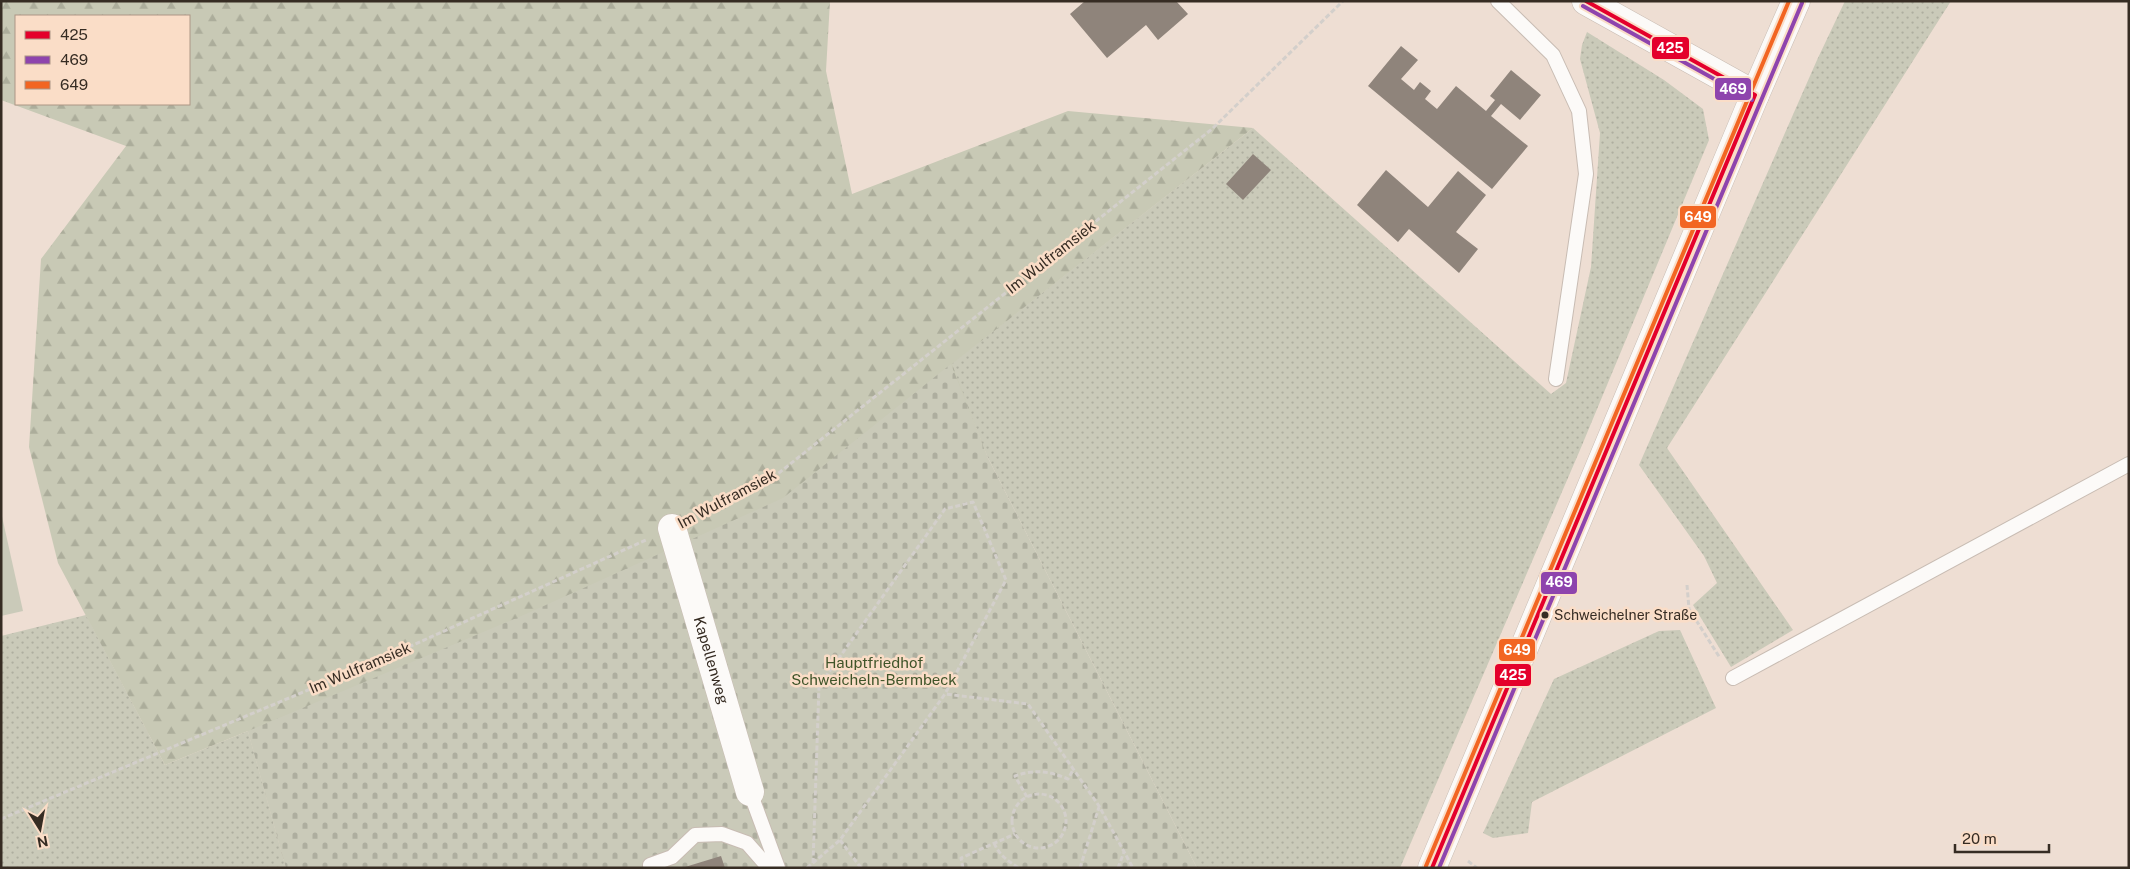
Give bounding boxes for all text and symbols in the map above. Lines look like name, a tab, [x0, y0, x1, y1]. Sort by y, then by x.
legend	[15, 15, 190, 105]
text: 425	[60, 26, 88, 43]
line badge: 425	[1651, 36, 1690, 60]
text: 425	[1656, 40, 1684, 56]
text: 469	[60, 51, 88, 68]
text: 649	[60, 76, 88, 93]
line badge: 469	[1714, 77, 1752, 101]
text: 469	[1719, 81, 1747, 97]
line badge: 649	[1679, 205, 1717, 229]
text: 649	[1684, 209, 1712, 225]
street label: Im Wulframsiek	[1003, 216, 1099, 297]
street label: Im Wulframsiek	[675, 466, 779, 532]
line badge: 469	[1540, 571, 1578, 595]
text: 469	[1545, 574, 1573, 590]
place label: Schweichelner Straße	[1554, 607, 1697, 623]
marker: Schweichelner Straße	[1540, 610, 1550, 620]
street label: Kapellenweg	[691, 614, 733, 706]
street label: Im Wulframsiek	[306, 638, 413, 697]
line badge: 649	[1498, 638, 1536, 662]
text: 649	[1503, 642, 1531, 658]
park label: Hauptfriedhof Schweicheln-Bermbeck	[791, 654, 957, 688]
line badge: 425	[1494, 663, 1532, 687]
text: 425	[1499, 667, 1527, 683]
north arrow	[15, 804, 65, 854]
scale bar	[1955, 822, 2049, 854]
text: 20 m	[1962, 830, 1997, 847]
text: N	[36, 833, 49, 851]

